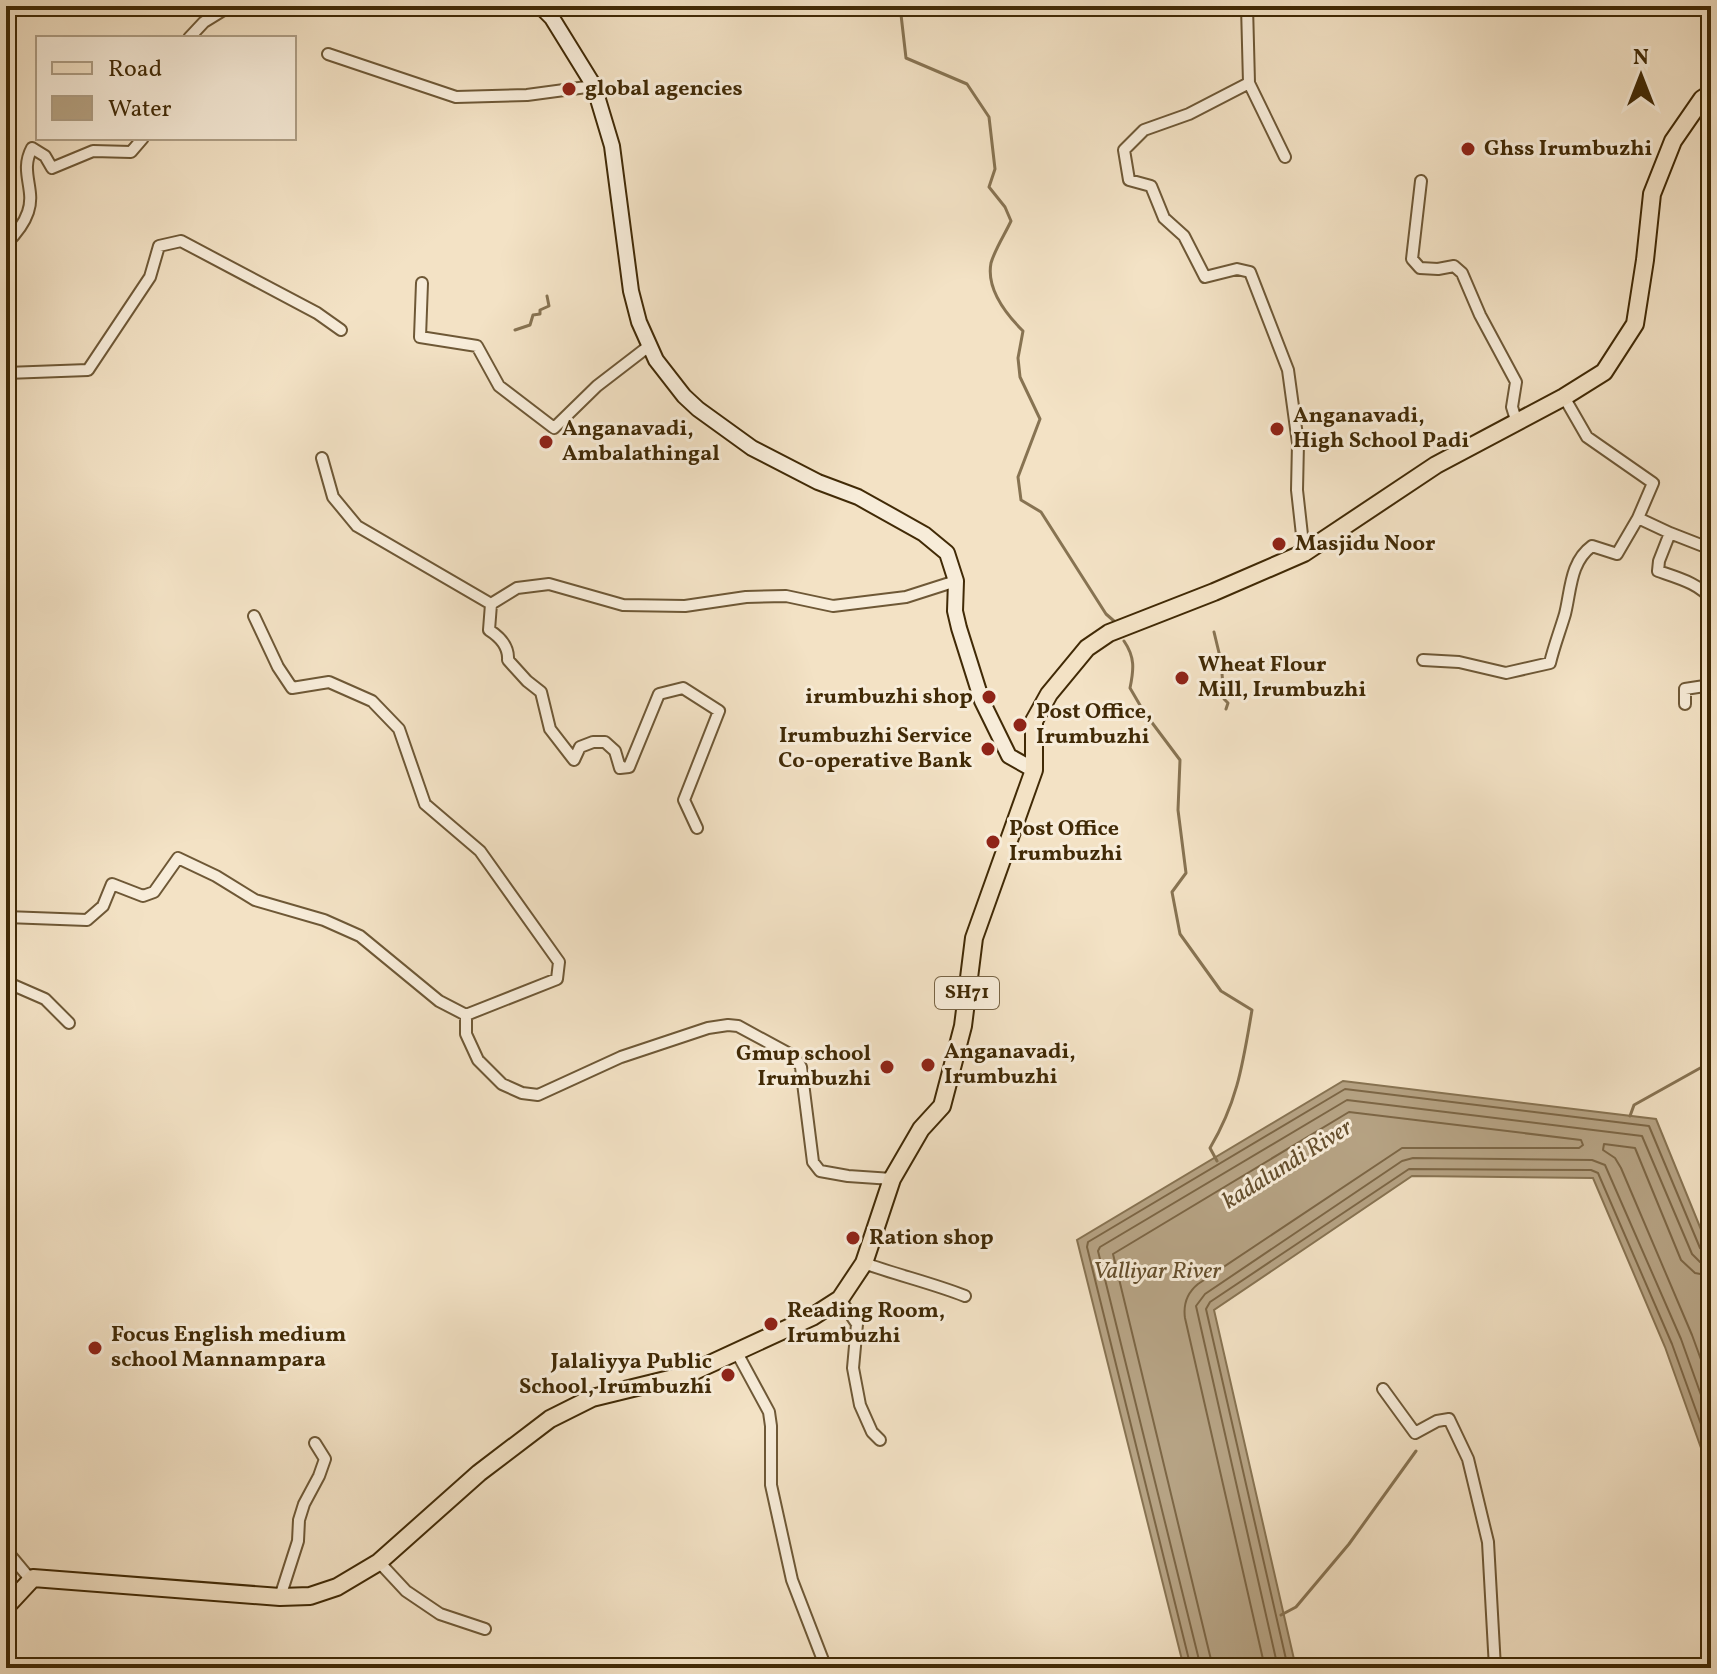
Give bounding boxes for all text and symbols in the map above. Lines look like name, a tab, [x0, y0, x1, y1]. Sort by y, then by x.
legend	[36, 36, 296, 140]
north arrow	[1601, 36, 1681, 116]
text: N	[1633, 43, 1649, 74]
text: Road	[108, 53, 162, 87]
place label: global agencies	[585, 74, 743, 105]
marker: global agencies	[560, 80, 578, 98]
text: Water	[108, 93, 172, 127]
place label: Ghss Irumbuzhi	[1484, 134, 1653, 165]
marker: Ghss Irumbuzhi	[1459, 140, 1477, 158]
place label: Anganavadi, High School Padi	[1293, 401, 1469, 457]
place label: Anganavadi, Ambalathingal	[562, 414, 720, 470]
marker: Anganavadi, High School Padi	[1268, 420, 1286, 438]
marker: Anganavadi, Ambalathingal	[537, 433, 555, 451]
place label: Masjidu Noor	[1295, 529, 1436, 560]
marker: Masjidu Noor	[1270, 535, 1288, 553]
place label: Wheat Flour Mill, Irumbuzhi	[1198, 650, 1366, 706]
marker: Wheat Flour Mill, Irumbuzhi	[1173, 669, 1191, 687]
place label: irumbuzhi shop	[805, 682, 973, 713]
marker: irumbuzhi shop	[980, 688, 998, 706]
place label: Post Office, Irumbuzhi	[1036, 697, 1152, 753]
marker: Post Office, Irumbuzhi	[1011, 716, 1029, 734]
place label: Irumbuzhi Service Co-operative Bank	[778, 721, 972, 777]
marker: Irumbuzhi Service Co-operative Bank	[979, 740, 997, 758]
place label: Post Office Irumbuzhi	[1009, 814, 1123, 870]
marker: Post Office Irumbuzhi	[984, 833, 1002, 851]
road number: SH71	[935, 977, 999, 1009]
place label: Anganavadi, Irumbuzhi	[944, 1037, 1076, 1093]
place label: Gmup school Irumbuzhi	[736, 1039, 871, 1095]
marker: Anganavadi, Irumbuzhi	[919, 1056, 937, 1074]
marker: Gmup school Irumbuzhi	[878, 1058, 896, 1076]
water label: kadalundi River	[1216, 1111, 1360, 1219]
place label: Ration shop	[869, 1223, 994, 1254]
marker: Ration shop	[844, 1229, 862, 1247]
water label: Valliyar River	[1093, 1255, 1222, 1289]
place label: Reading Room, Irumbuzhi	[787, 1296, 945, 1352]
marker: Reading Room, Irumbuzhi	[762, 1315, 780, 1333]
place label: Focus English medium school Mannampara	[111, 1320, 346, 1376]
marker: Focus English medium school Mannampara	[86, 1339, 104, 1357]
place label: Jalaliyya Public School, Irumbuzhi	[519, 1347, 712, 1403]
marker: Jalaliyya Public School, Irumbuzhi	[719, 1366, 737, 1384]

